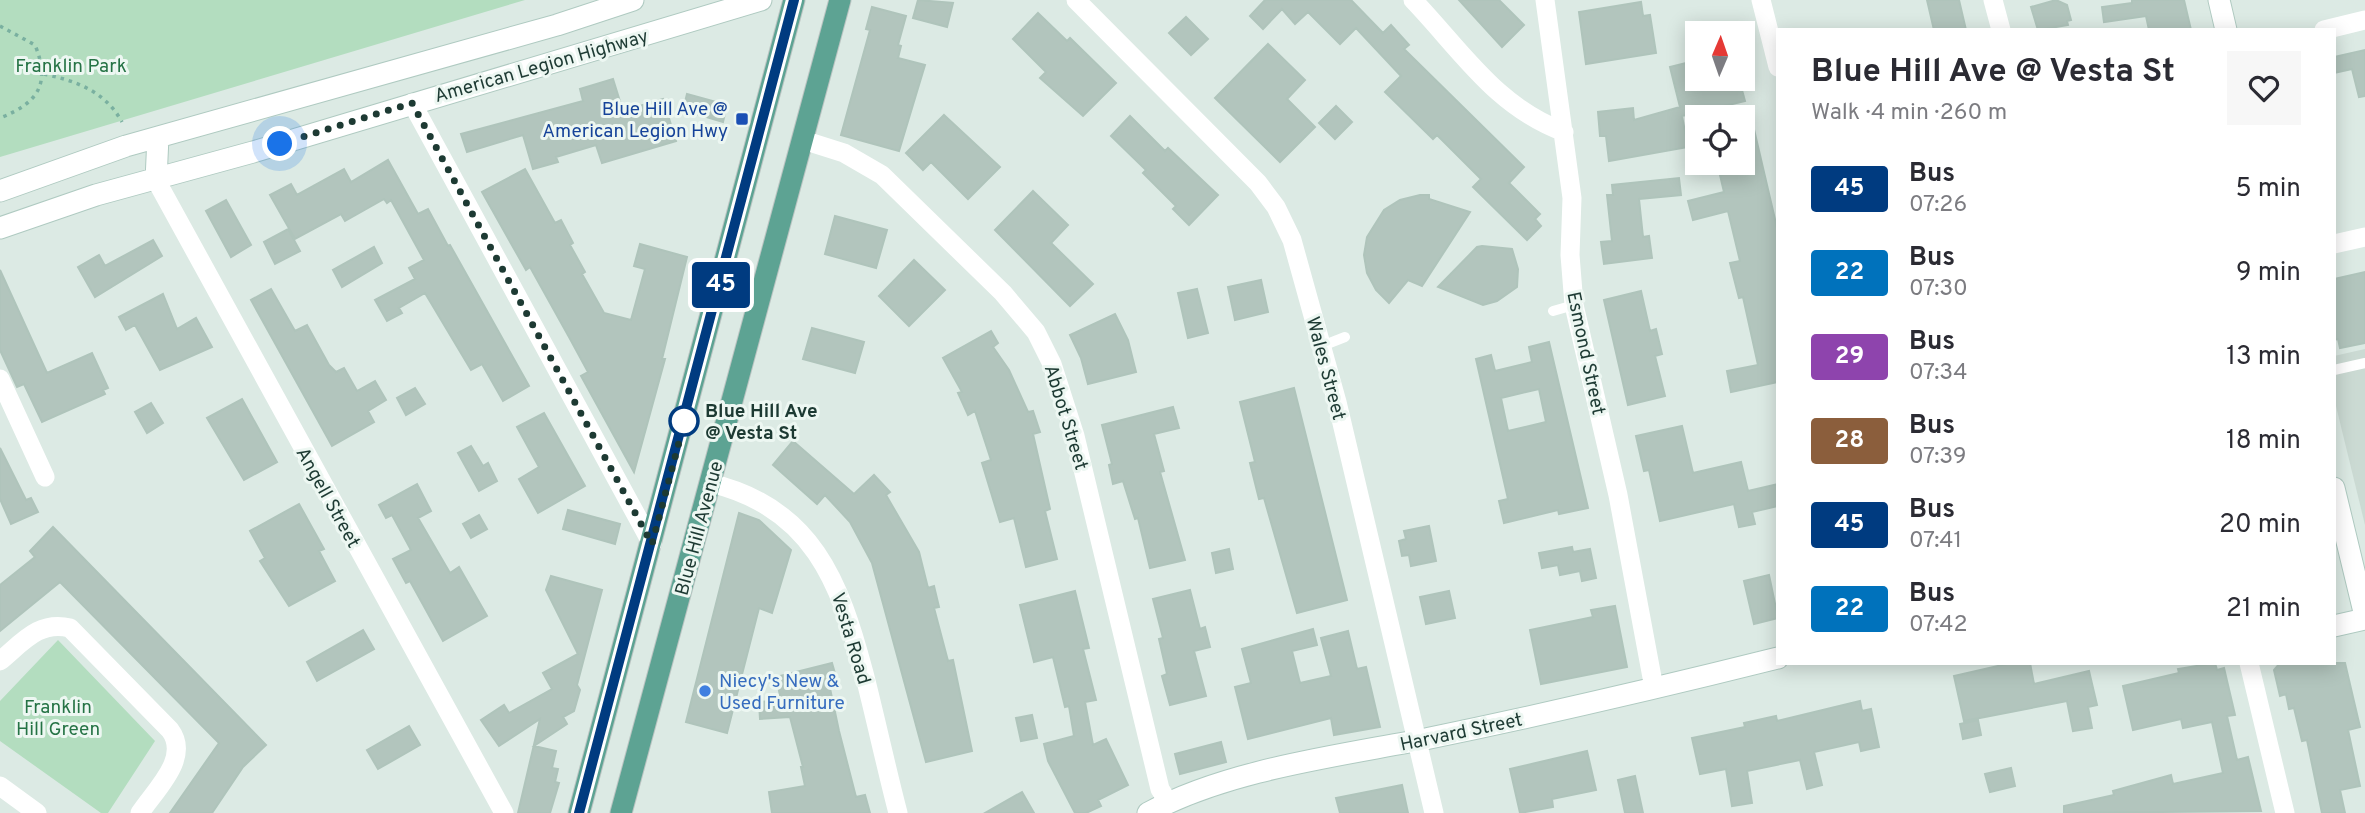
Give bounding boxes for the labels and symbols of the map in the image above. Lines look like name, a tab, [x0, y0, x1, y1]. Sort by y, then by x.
north arrow	[1685, 21, 1755, 91]
street label: American Legion Highway	[432, 25, 651, 109]
park label: Franklin Park	[15, 55, 127, 79]
place label: Blue Hill Ave @ American Legion Hwy	[542, 98, 728, 144]
marker: Blue Hill Ave @ American Legion Hwy	[734, 111, 750, 127]
your location	[262, 126, 297, 161]
line badge: 45	[690, 262, 752, 308]
street label: Esmond Street	[1560, 290, 1610, 417]
street label: Wales Street	[1300, 314, 1350, 423]
street label: Abbot Street	[1038, 362, 1092, 473]
place label: Blue Hill Ave @ Vesta St	[705, 400, 818, 446]
marker: Blue Hill Ave @ Vesta St	[669, 406, 699, 436]
street label: Angell Street	[290, 443, 365, 553]
street label: Blue Hill Avenue	[670, 459, 729, 598]
street label: Vesta Road	[825, 590, 875, 687]
place label: Niecy's New & Used Furniture	[719, 670, 845, 716]
marker: Niecy's New & Used Furniture	[697, 683, 713, 699]
park label: Franklin Hill Green	[16, 696, 100, 742]
street label: Harvard Street	[1398, 708, 1525, 758]

